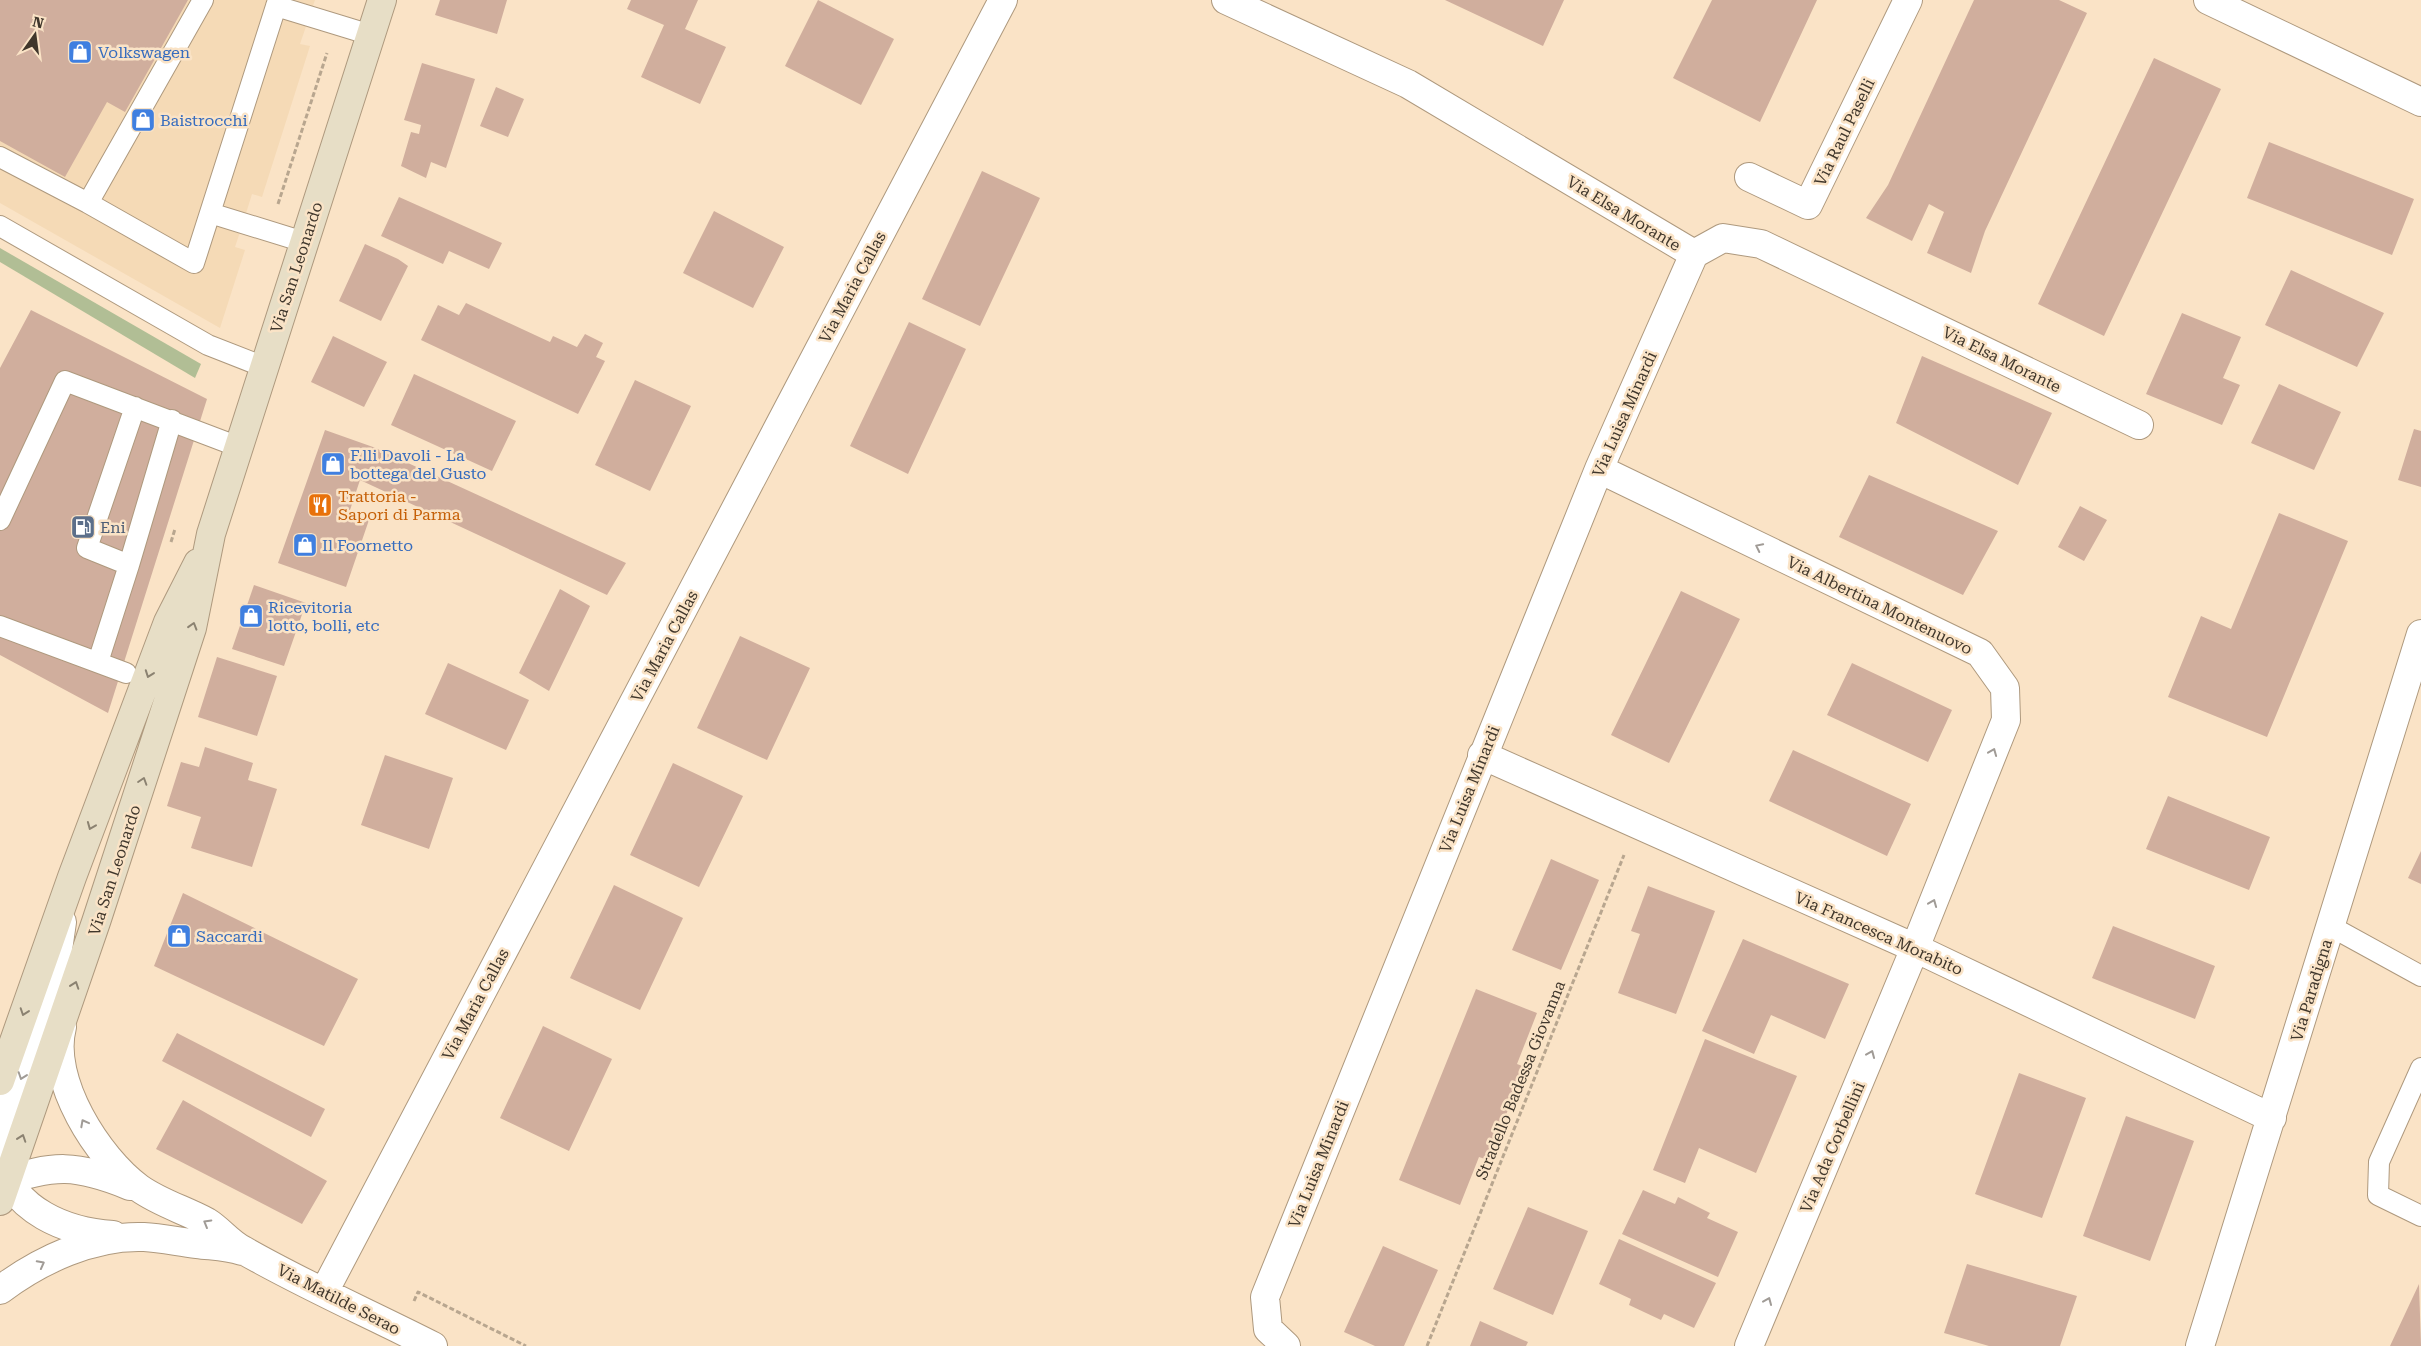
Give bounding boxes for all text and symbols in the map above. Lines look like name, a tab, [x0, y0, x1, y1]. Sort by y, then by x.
north arrow	[10, 10, 60, 60]
text: N	[31, 13, 46, 32]
shop icon: Volkswagen	[67, 39, 93, 65]
place label: Volkswagen	[98, 43, 190, 62]
street label: Via Raul Paselli	[1810, 75, 1879, 189]
shop icon: Baistrocchi	[130, 107, 156, 133]
place label: Baistrocchi	[160, 111, 248, 130]
street label: Via Elsa Morante	[1563, 172, 1684, 255]
street label: Via San Leonardo	[266, 199, 327, 335]
street label: Via Maria Callas	[815, 228, 890, 346]
street label: Via Elsa Morante	[1939, 323, 2064, 396]
street label: Via Luisa Minardi	[1588, 348, 1661, 480]
place label: F.lli Davoli - La bottega del Gusto	[350, 446, 486, 483]
shop icon: F.lli Davoli - La bottega del Gusto	[320, 451, 346, 477]
place label: Trattoria - Sapori di Parma	[338, 487, 461, 524]
restaurant icon: Trattoria - Sapori di Parma	[307, 492, 333, 518]
fuel station icon: Eni	[70, 514, 96, 540]
place label: Eni	[100, 518, 126, 537]
shop icon: Il Foornetto	[292, 532, 318, 558]
place label: Il Foornetto	[322, 536, 413, 555]
one-way arrow	[1755, 542, 1764, 553]
street label: Via Albertina Montenuovo	[1784, 552, 1976, 659]
street label: Via Maria Callas	[627, 587, 702, 705]
place label: Ricevitoria lotto, bolli, etc	[268, 598, 379, 635]
shop icon: Ricevitoria lotto, bolli, etc	[238, 603, 264, 629]
one-way arrow	[187, 622, 197, 631]
one-way arrow	[145, 670, 155, 678]
street label: Via Luisa Minardi	[1435, 723, 1504, 856]
one-way arrow	[1987, 748, 1997, 757]
one-way arrow	[137, 777, 147, 785]
street label: Via San Leonardo	[84, 802, 145, 938]
one-way arrow	[87, 821, 97, 830]
street label: Via Francesca Morabito	[1792, 888, 1966, 979]
one-way arrow	[1927, 899, 1937, 908]
shop icon: Saccardi	[166, 923, 192, 949]
place label: Saccardi	[196, 927, 263, 946]
street label: Via Paradigna	[2287, 936, 2336, 1044]
street label: Via Maria Callas	[438, 945, 513, 1063]
street label: Stradello Badessa Giovanna	[1472, 977, 1569, 1183]
one-way arrow	[69, 981, 79, 989]
one-way arrow	[20, 1007, 30, 1016]
one-way arrow	[1864, 1050, 1875, 1059]
one-way arrow	[17, 1071, 27, 1080]
street label: Via Ada Corbellini	[1796, 1079, 1869, 1216]
street label: Via Luisa Minardi	[1284, 1098, 1353, 1231]
one-way arrow	[80, 1119, 90, 1128]
one-way arrow	[16, 1135, 26, 1143]
one-way arrow	[203, 1219, 212, 1229]
one-way arrow	[36, 1260, 45, 1270]
street label: Via Matilde Serao	[274, 1260, 404, 1339]
one-way arrow	[1762, 1297, 1772, 1306]

